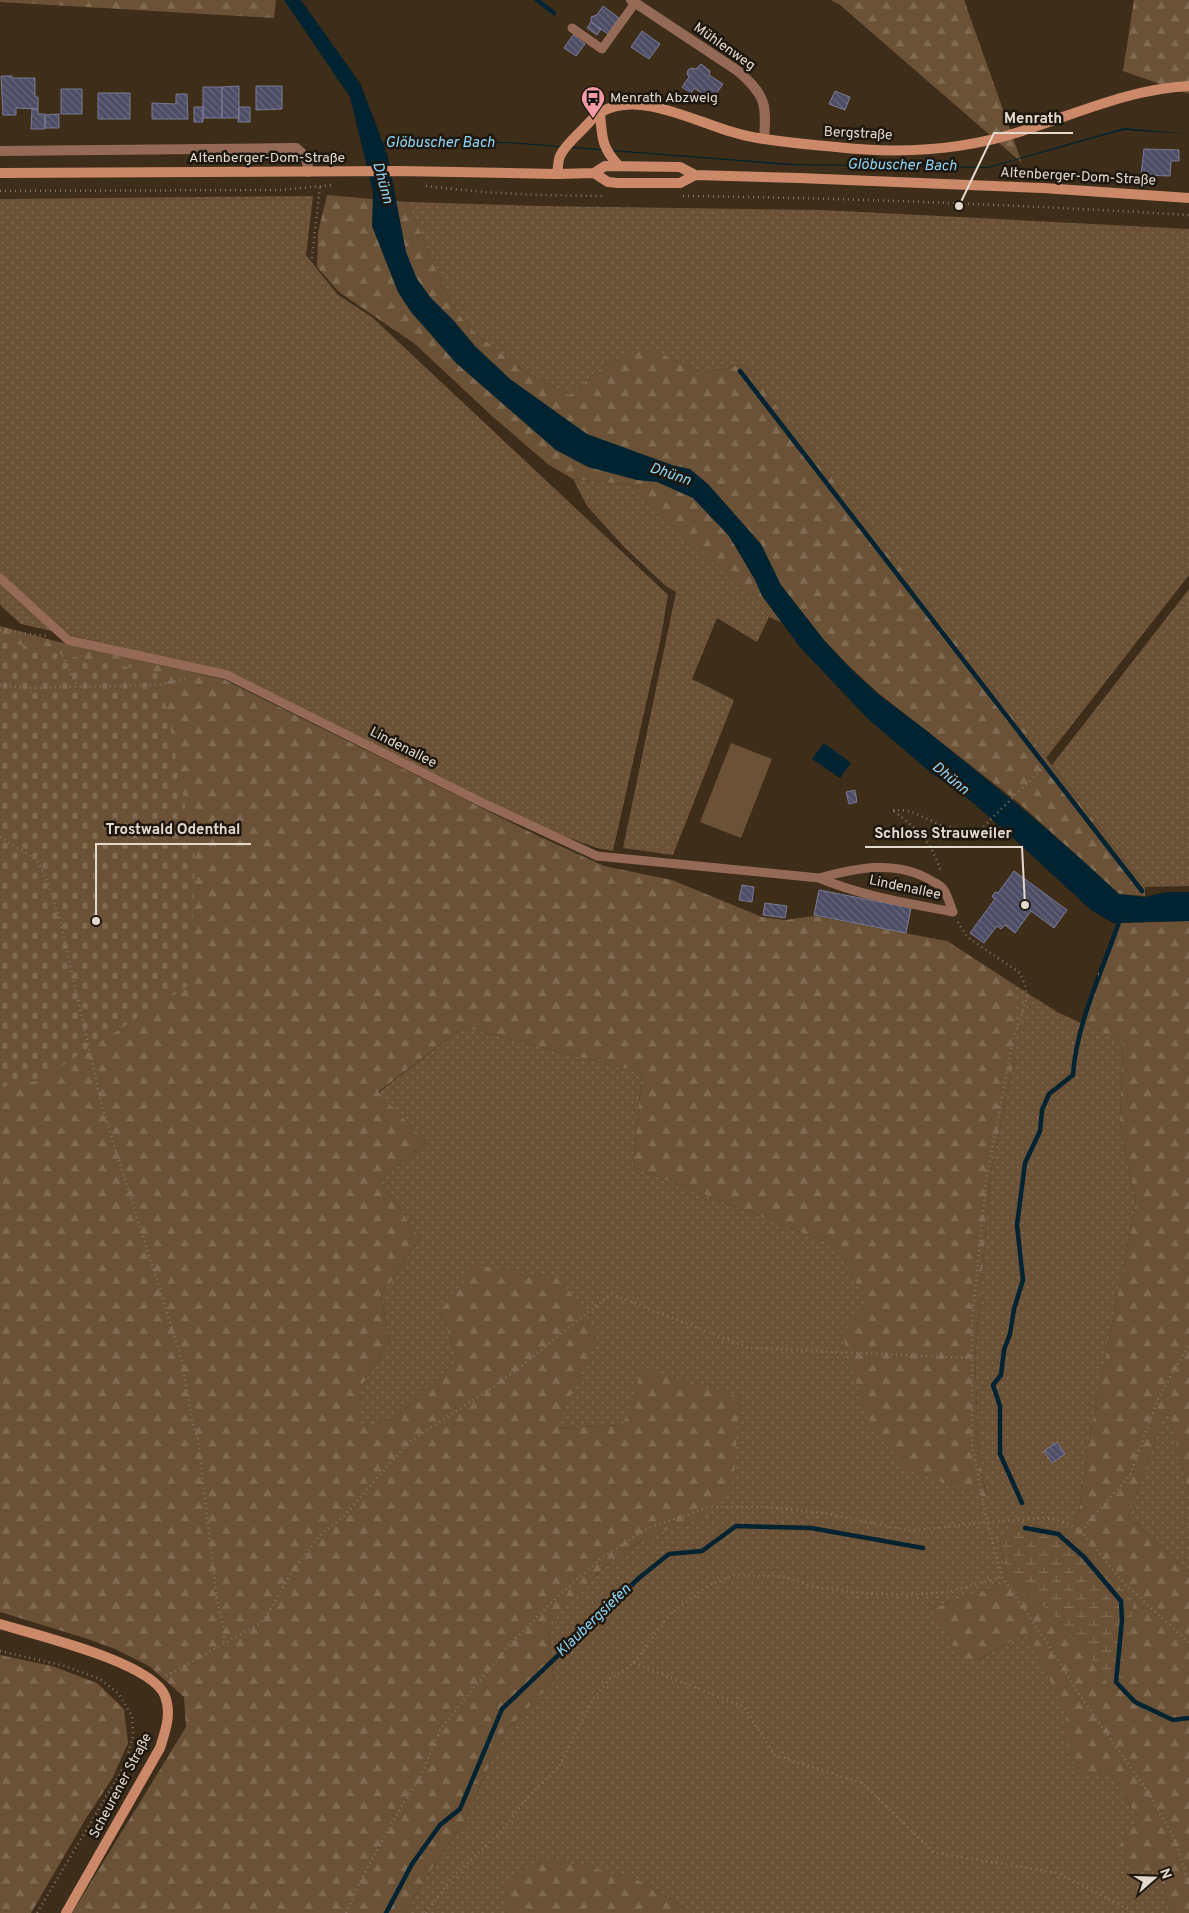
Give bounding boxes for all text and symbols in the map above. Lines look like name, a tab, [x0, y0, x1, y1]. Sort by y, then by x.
street label: Mühlenweg	[690, 19, 758, 75]
bus stop icon: Menrath Abzweig	[580, 85, 606, 119]
place label: Menrath Abzweig	[610, 90, 718, 107]
callout: Menrath	[994, 103, 1073, 133]
text: Menrath	[1004, 110, 1062, 129]
street label: Bergstraße	[823, 124, 893, 144]
water label: Glöbuscher Bach	[385, 134, 495, 153]
street label: Altenberger-Dom-Straße	[189, 150, 345, 167]
water label: Glöbuscher Bach	[847, 156, 957, 176]
water label: Dhünn	[367, 160, 397, 206]
street label: Altenberger-Dom-Straße	[1000, 164, 1156, 190]
water label: Dhünn	[647, 459, 693, 491]
street label: Lindenallee	[367, 724, 439, 772]
water label: Dhünn	[927, 758, 973, 800]
callout: Trostwald Odenthal	[96, 814, 251, 844]
callout: Schloss Strauweiler	[865, 817, 1022, 847]
text: Trostwald Odenthal	[106, 821, 240, 840]
text: Schloss Strauweiler	[874, 825, 1013, 844]
street label: Lindenallee	[868, 872, 942, 904]
water label: Klaubergsiefen	[553, 1580, 635, 1662]
street label: Scheurener Straße	[86, 1730, 156, 1842]
north arrow	[1129, 1853, 1179, 1903]
text: N	[1155, 1866, 1175, 1882]

